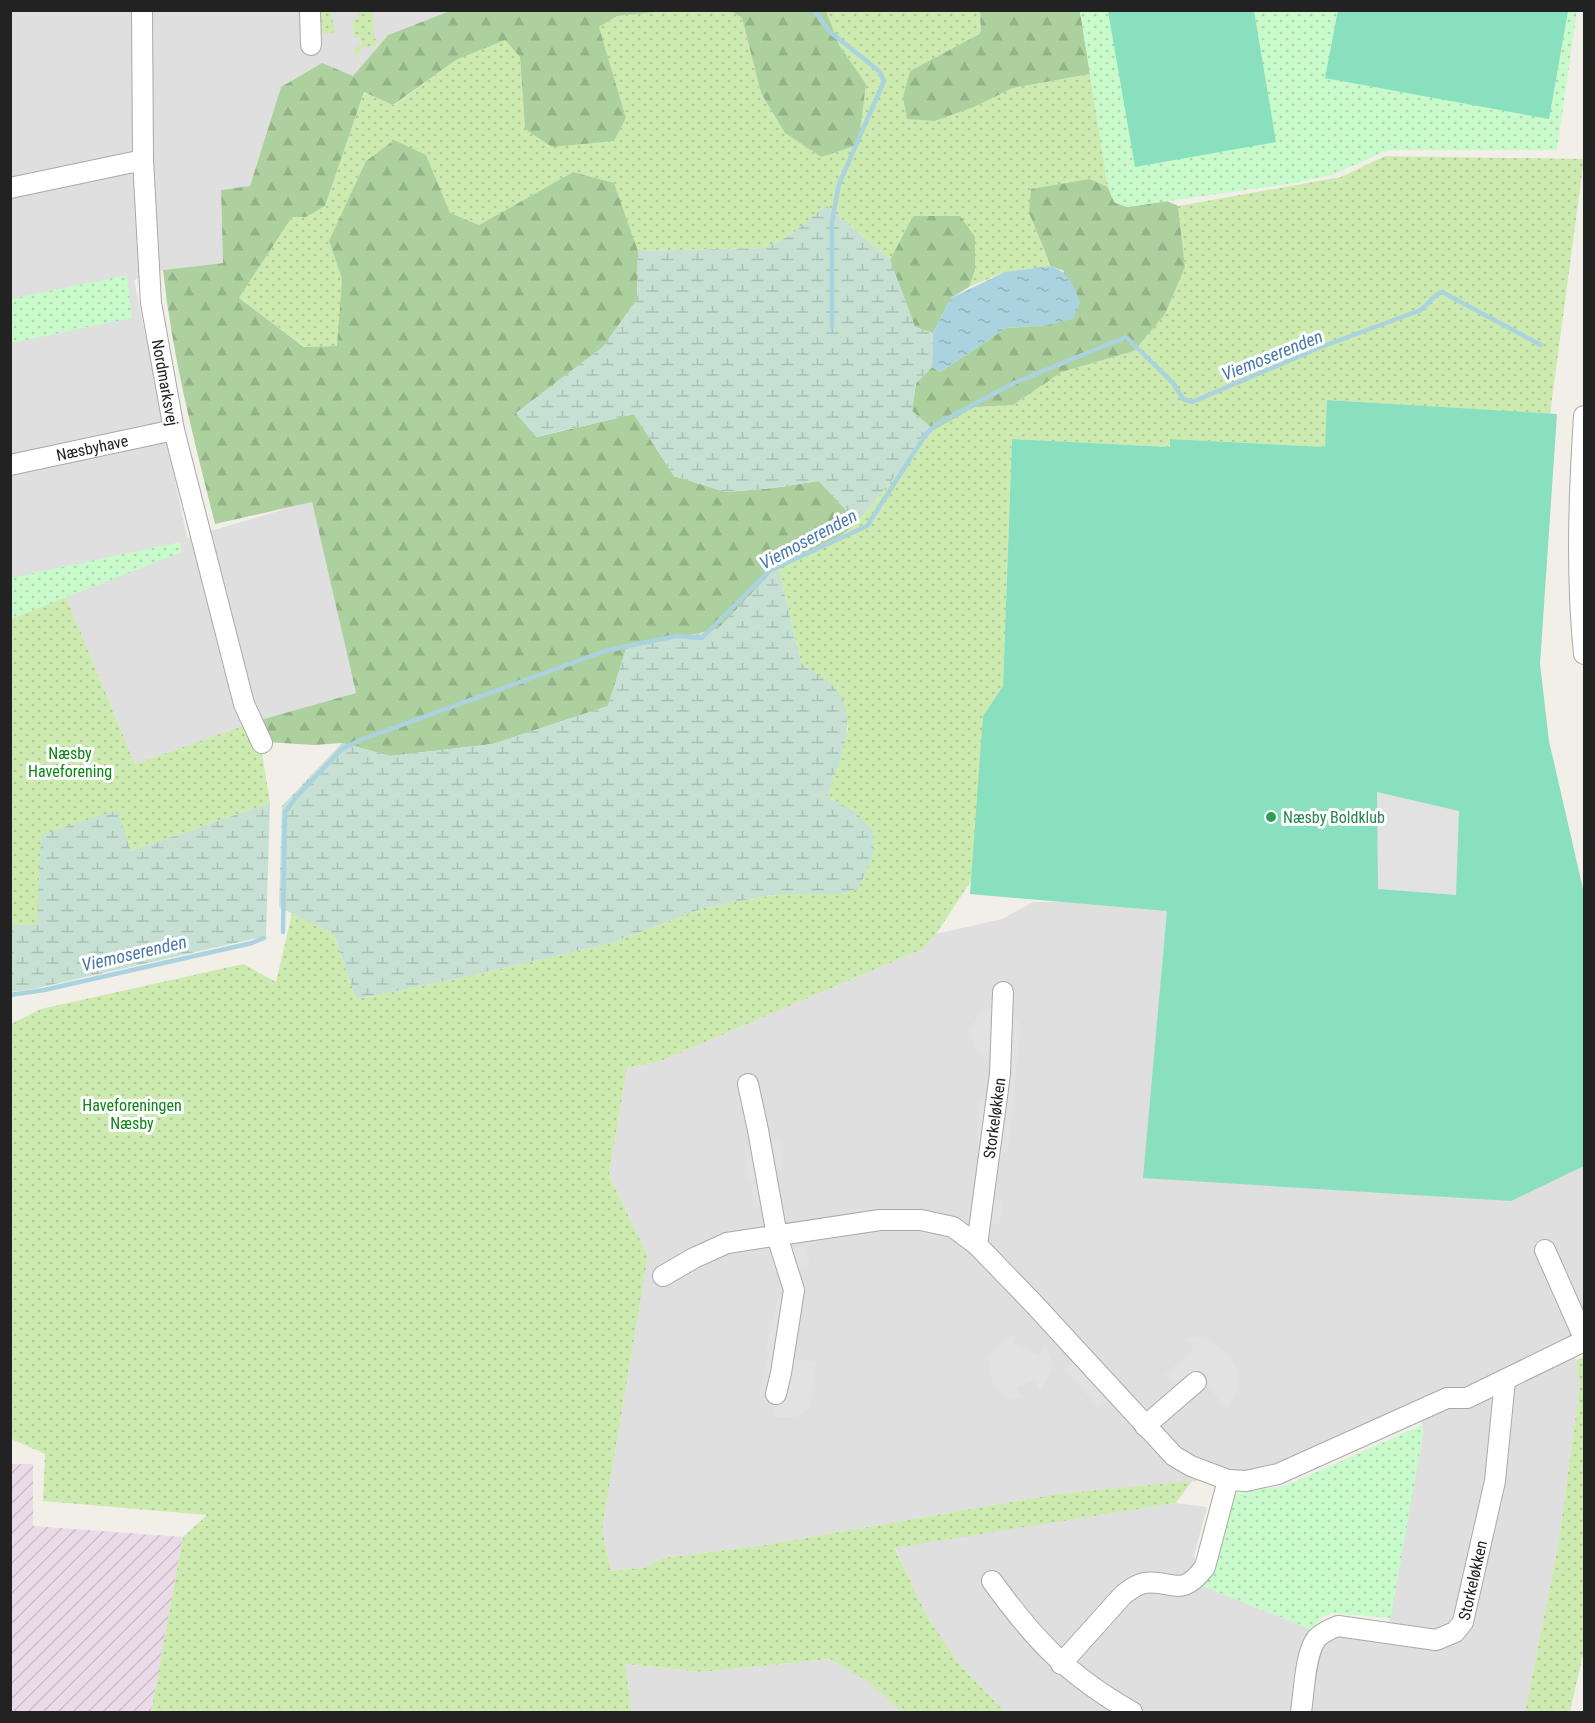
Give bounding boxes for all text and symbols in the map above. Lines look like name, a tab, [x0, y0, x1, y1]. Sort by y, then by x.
water label: Viemoserenden	[1218, 325, 1326, 385]
street label: Nordmarksvej	[148, 338, 183, 427]
street label: Næsbyhave	[55, 431, 130, 464]
water label: Viemoserenden	[756, 505, 860, 573]
park label: Næsby Haveforening	[28, 744, 112, 781]
place label: Næsby Boldklub	[1283, 808, 1385, 827]
marker: Næsby Boldklub	[1264, 810, 1278, 824]
water label: Viemoserenden	[79, 931, 189, 975]
street label: Storkeløkken	[979, 1076, 1009, 1160]
park label: Haveforeningen Næsby	[82, 1096, 182, 1133]
street label: Storkeløkken	[1454, 1538, 1491, 1622]

